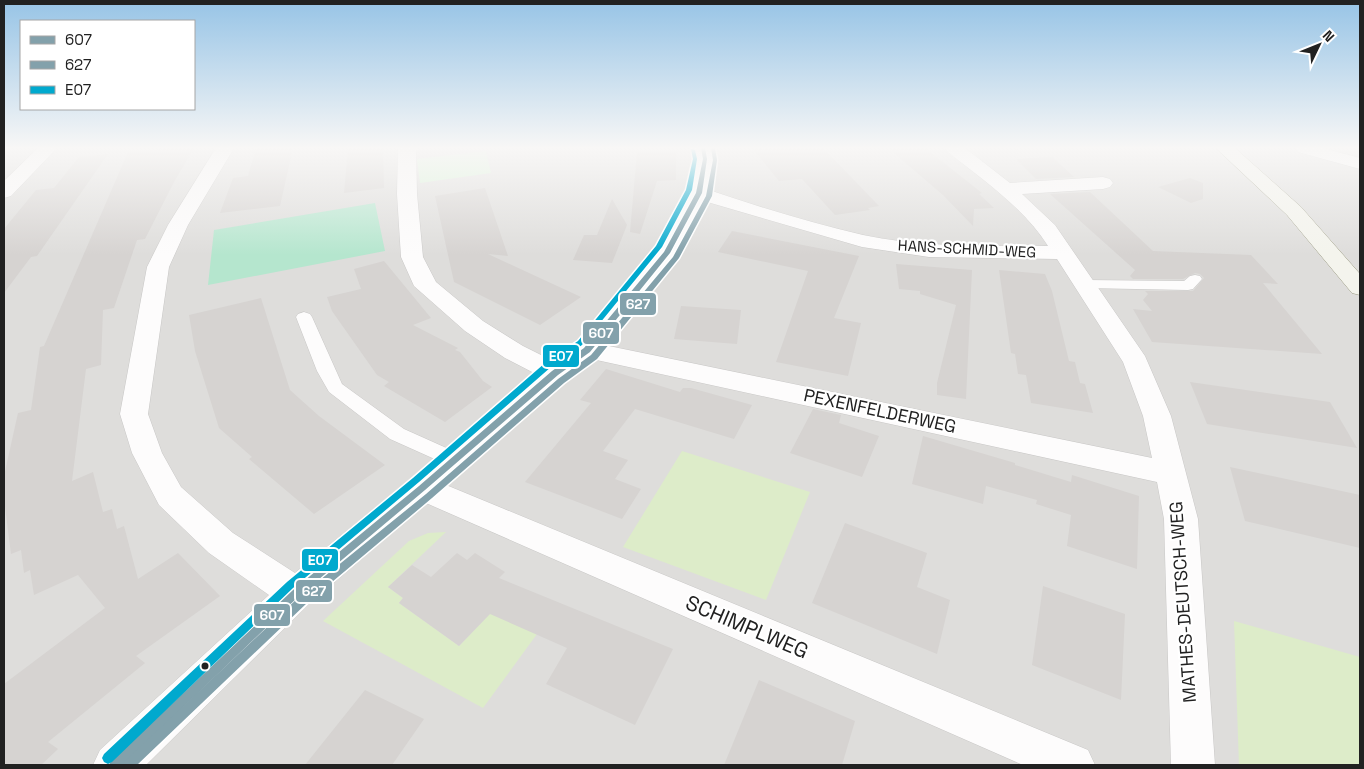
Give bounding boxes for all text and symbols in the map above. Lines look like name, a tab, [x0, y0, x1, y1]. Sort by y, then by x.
legend	[20, 20, 195, 110]
north arrow	[1294, 20, 1344, 70]
text: N	[1319, 27, 1338, 46]
text: 607	[65, 30, 92, 49]
text: 627	[65, 55, 92, 74]
text: E07	[65, 80, 91, 99]
street label: HANS-SCHMID-WEG	[897, 235, 1037, 262]
line badge: 627	[619, 292, 657, 316]
text: 627	[626, 295, 651, 313]
line badge: 607	[582, 321, 620, 345]
text: 607	[588, 324, 614, 342]
line badge: E07	[542, 344, 580, 368]
text: E07	[549, 347, 573, 365]
street label: PEXENFELDERWEG	[802, 383, 959, 438]
street label: MATHES-DEUTSCH-WEG	[1164, 501, 1201, 703]
line badge: E07	[301, 548, 339, 572]
text: E07	[308, 551, 332, 569]
line badge: 627	[295, 579, 333, 603]
text: 627	[302, 582, 327, 600]
street label: SCHIMPLWEG	[682, 589, 813, 665]
line badge: 607	[253, 603, 291, 627]
text: 607	[259, 606, 285, 624]
unlabelled marker	[200, 661, 210, 671]

